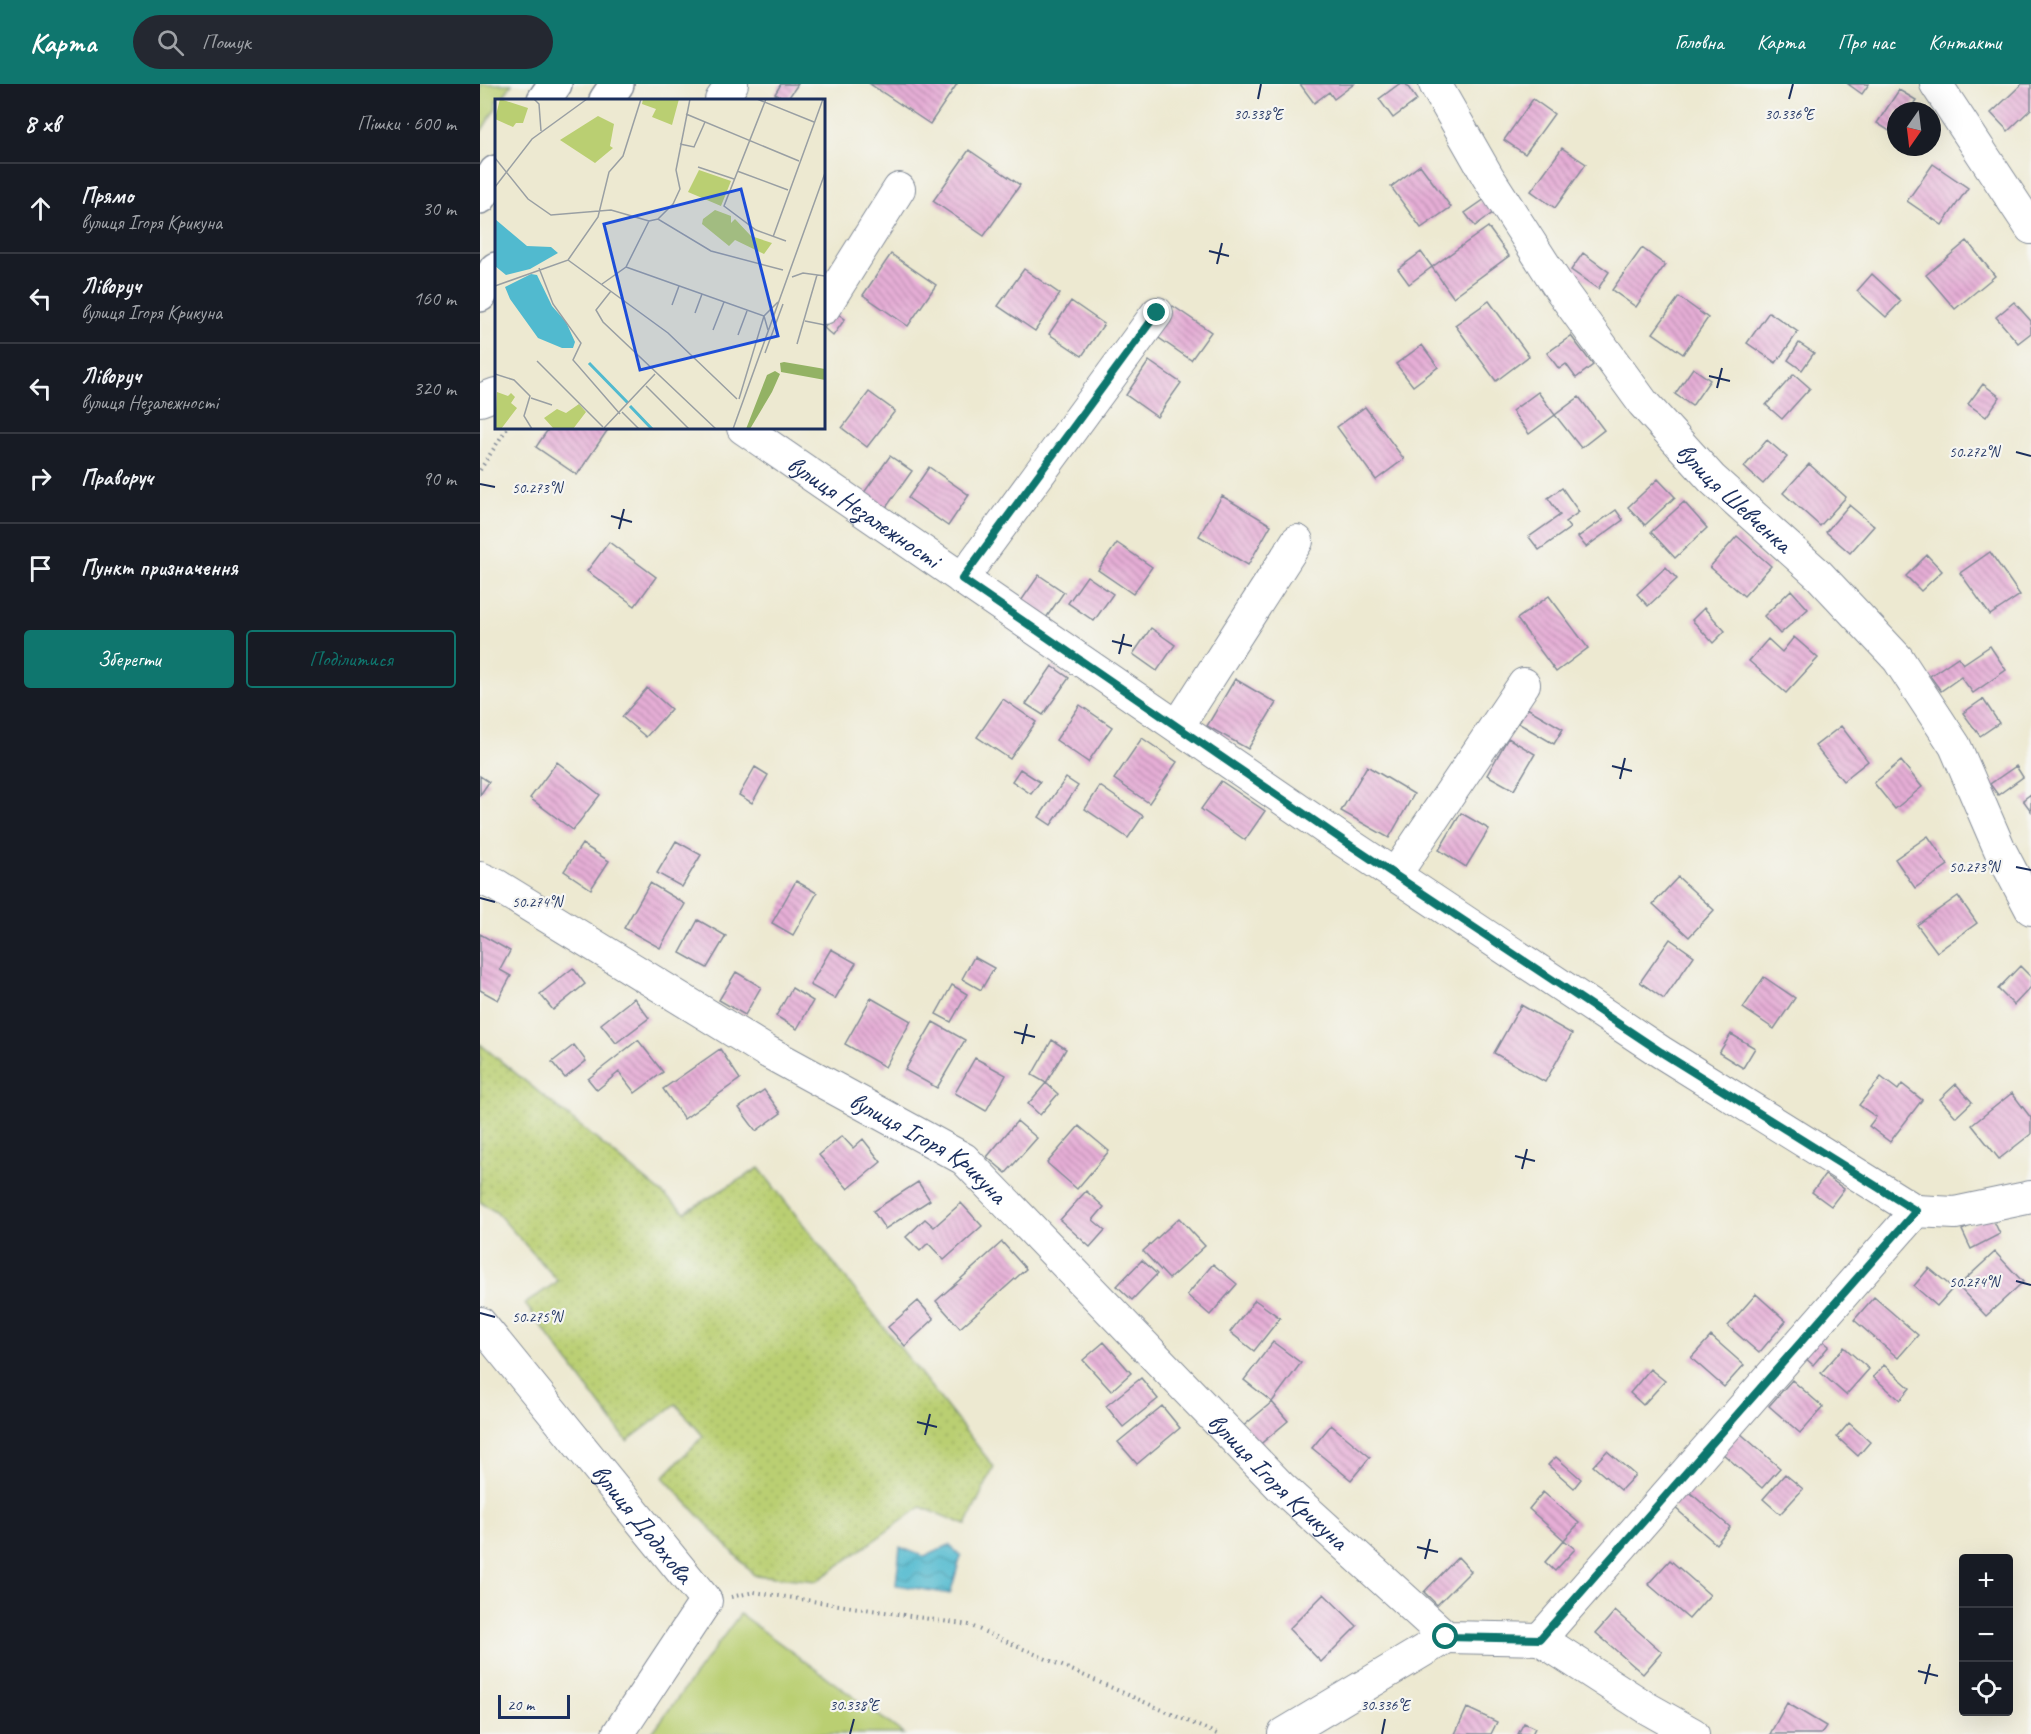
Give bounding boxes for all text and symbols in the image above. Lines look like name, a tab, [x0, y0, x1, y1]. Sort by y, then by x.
search box	[133, 15, 553, 69]
text: Карта	[30, 25, 97, 60]
icon: search	[154, 26, 187, 59]
text: Пошук	[202, 28, 251, 56]
text: Головна	[1675, 29, 1724, 55]
text: Карта	[1757, 29, 1805, 55]
text: Про нас	[1838, 29, 1895, 55]
text: Контакти	[1928, 29, 2001, 55]
inset map	[495, 99, 825, 429]
north arrow	[1887, 102, 1941, 156]
text: 30.338°E	[1234, 105, 1285, 124]
text: 30.336°E	[1765, 105, 1816, 124]
text: 8 хв	[24, 107, 59, 140]
text: Пішки · 600 m	[357, 111, 456, 136]
text: Прямо	[81, 182, 133, 210]
icon: ahead	[24, 192, 57, 225]
text: 30 m	[422, 196, 456, 221]
text: вулиця Ігоря Крикуна	[81, 210, 222, 235]
text: Ліворуч	[81, 272, 141, 300]
icon: left	[24, 282, 57, 315]
text: 160 m	[413, 286, 456, 311]
route end	[1143, 299, 1169, 325]
text: вулиця Ігоря Крикуна	[81, 300, 222, 325]
text: Ліворуч	[81, 362, 141, 390]
icon: left	[24, 372, 57, 405]
text: 320 m	[413, 376, 456, 401]
text: вулиця Незалежності	[81, 390, 218, 415]
street label: вулиця Шевченка	[1670, 435, 1801, 561]
text: 50.272°N	[1949, 443, 2002, 462]
street label: вулиця Незалежності	[781, 447, 950, 577]
icon: right	[24, 462, 57, 495]
text: Праворуч	[81, 464, 153, 492]
text: 90 m	[422, 466, 456, 491]
text: 50.273°N	[512, 479, 565, 498]
icon: arrive	[24, 552, 57, 585]
text: Пункт призначення	[81, 554, 238, 582]
button: Зберегти	[24, 630, 234, 688]
button: Поділитися	[246, 630, 456, 688]
text: 50.273°N	[1949, 858, 2002, 877]
text: 50.274°N	[512, 893, 565, 912]
street label: вулиця Ігоря Крикуна	[844, 1083, 1016, 1212]
text: 50.274°N	[1949, 1273, 2002, 1292]
text: 50.275°N	[512, 1308, 565, 1327]
street label: вулиця Ігоря Крикуна	[1201, 1405, 1357, 1558]
street label: вулиця Додохова	[584, 1457, 702, 1591]
map controls	[1959, 1554, 2013, 1716]
button: +	[1959, 1554, 2013, 1608]
button: −	[1959, 1608, 2013, 1662]
route start	[1432, 1623, 1458, 1649]
button: locate	[1959, 1662, 2013, 1716]
scale bar	[498, 1692, 570, 1720]
text: 20 m	[507, 1695, 534, 1715]
text: 30.338°E	[830, 1696, 881, 1715]
text: 30.336°E	[1361, 1696, 1412, 1715]

